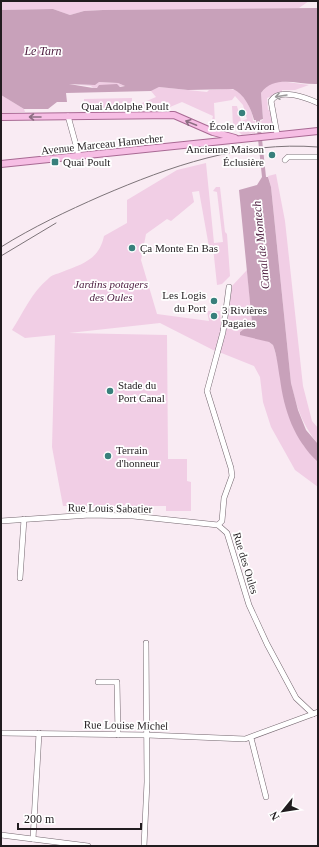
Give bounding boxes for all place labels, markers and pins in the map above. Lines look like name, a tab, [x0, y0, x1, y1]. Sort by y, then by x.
marker: École d'Aviron	[237, 108, 247, 118]
place label: École d'Aviron	[209, 120, 275, 132]
place label: Ancienne Maison Éclusière	[186, 143, 264, 168]
marker: Ancienne Maison Éclusière	[267, 150, 277, 160]
place label: Quai Poult	[63, 156, 110, 168]
marker: Quai Poult	[50, 157, 60, 167]
place label: Ça Monte En Bas	[140, 242, 218, 254]
marker: Ça Monte En Bas	[127, 243, 137, 253]
place label: Les Logis du Port	[162, 289, 206, 314]
marker: Les Logis du Port	[209, 296, 219, 306]
place label: 3 Rivières Pagaies	[222, 304, 267, 329]
marker: 3 Rivières Pagaies	[209, 311, 219, 321]
place label: Stade du Port Canal	[118, 379, 165, 404]
marker: Stade du Port Canal	[105, 386, 115, 396]
place label: Terrain d'honneur	[116, 444, 160, 469]
marker: Terrain d'honneur	[103, 451, 113, 461]

